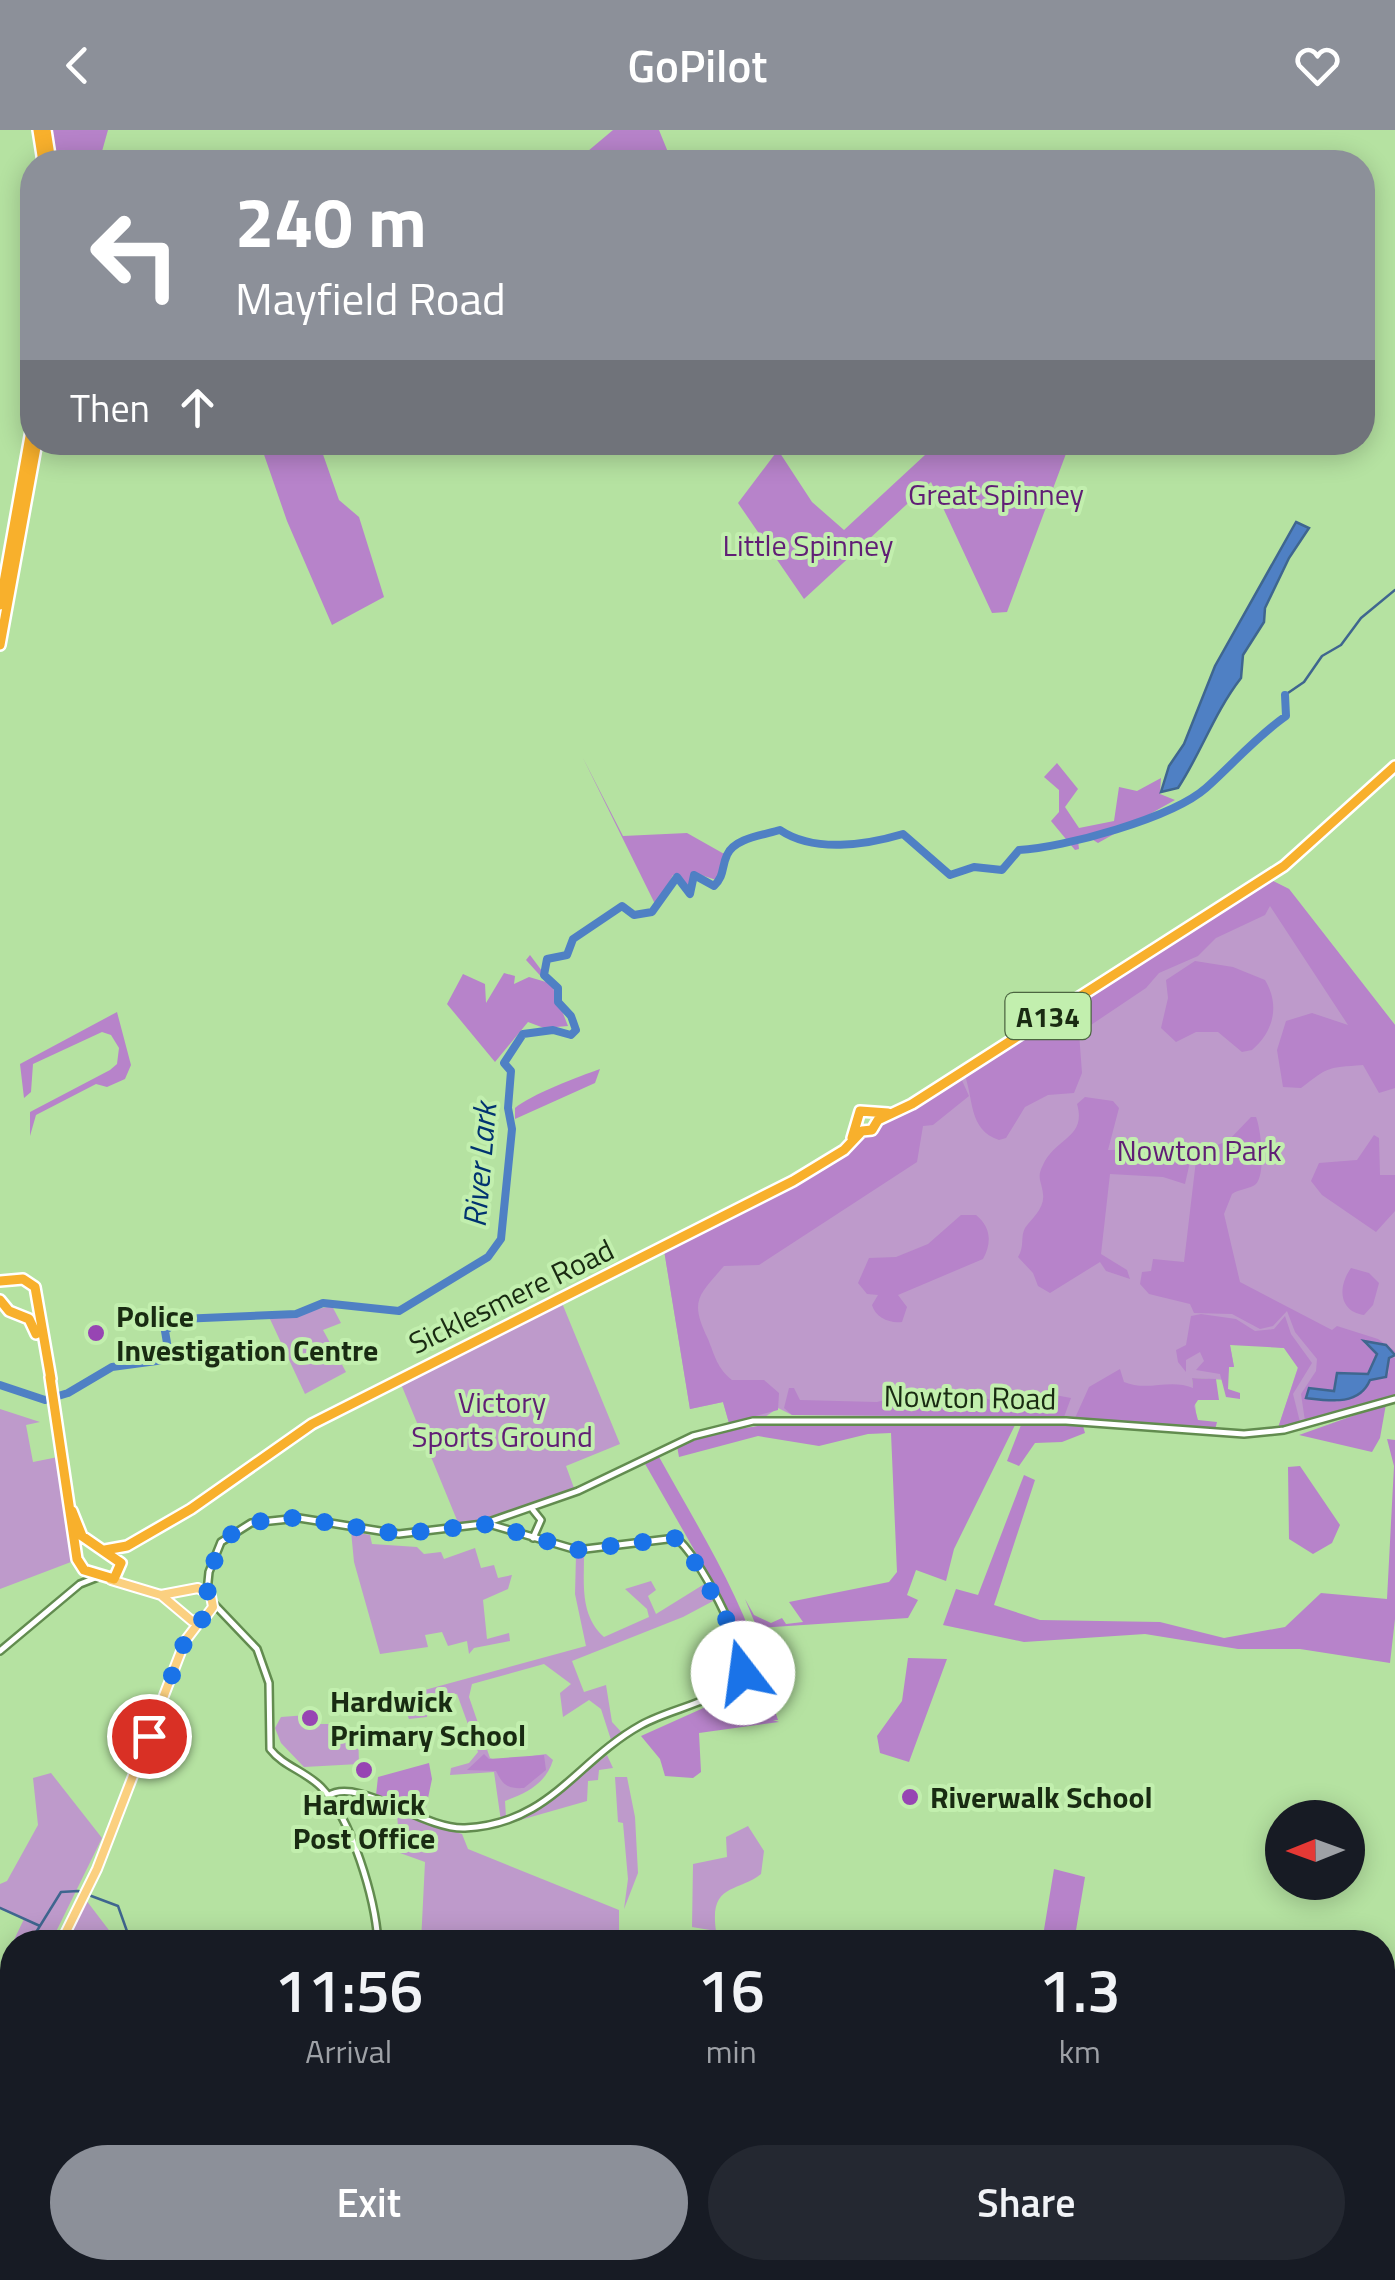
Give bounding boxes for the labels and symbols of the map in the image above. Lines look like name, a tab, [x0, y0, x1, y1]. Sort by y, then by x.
park label: Great Spinney	[908, 471, 1084, 517]
park label: Little Spinney	[723, 522, 893, 568]
road number: A134	[1006, 993, 1090, 1039]
water label: River Lark	[450, 1097, 509, 1229]
park label: Nowton Park	[1116, 1127, 1282, 1173]
street label: Sicklesmere Road	[401, 1226, 621, 1366]
place label: Police Investigation Centre	[116, 1293, 378, 1373]
marker: Police Investigation Centre	[85, 1322, 107, 1344]
street label: Nowton Road	[883, 1372, 1057, 1422]
park label: Victory Sports Ground	[411, 1379, 593, 1459]
position arrow	[691, 1621, 795, 1725]
place label: Hardwick Primary School	[330, 1678, 526, 1758]
pin	[107, 1694, 192, 1779]
marker: Hardwick Primary School	[299, 1707, 321, 1729]
marker: Hardwick Post Office	[353, 1759, 375, 1781]
place label: Riverwalk School	[930, 1774, 1152, 1820]
place label: Hardwick Post Office	[293, 1781, 435, 1861]
marker: Riverwalk School	[899, 1786, 921, 1808]
north arrow	[1265, 1800, 1365, 1900]

